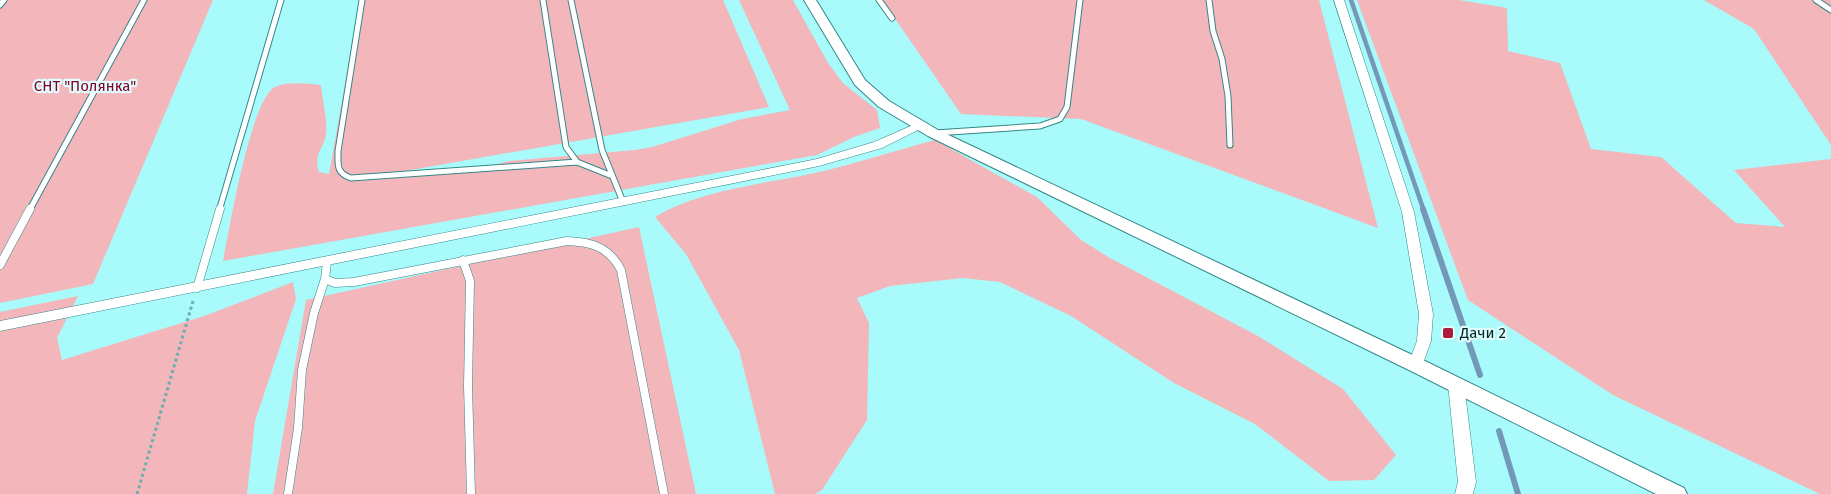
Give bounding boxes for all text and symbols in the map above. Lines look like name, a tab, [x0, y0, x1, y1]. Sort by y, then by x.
park label: СНТ "Полянка"	[34, 77, 136, 95]
place label: Дачи 2	[1459, 324, 1506, 342]
marker: Дачи 2	[1441, 326, 1455, 340]

